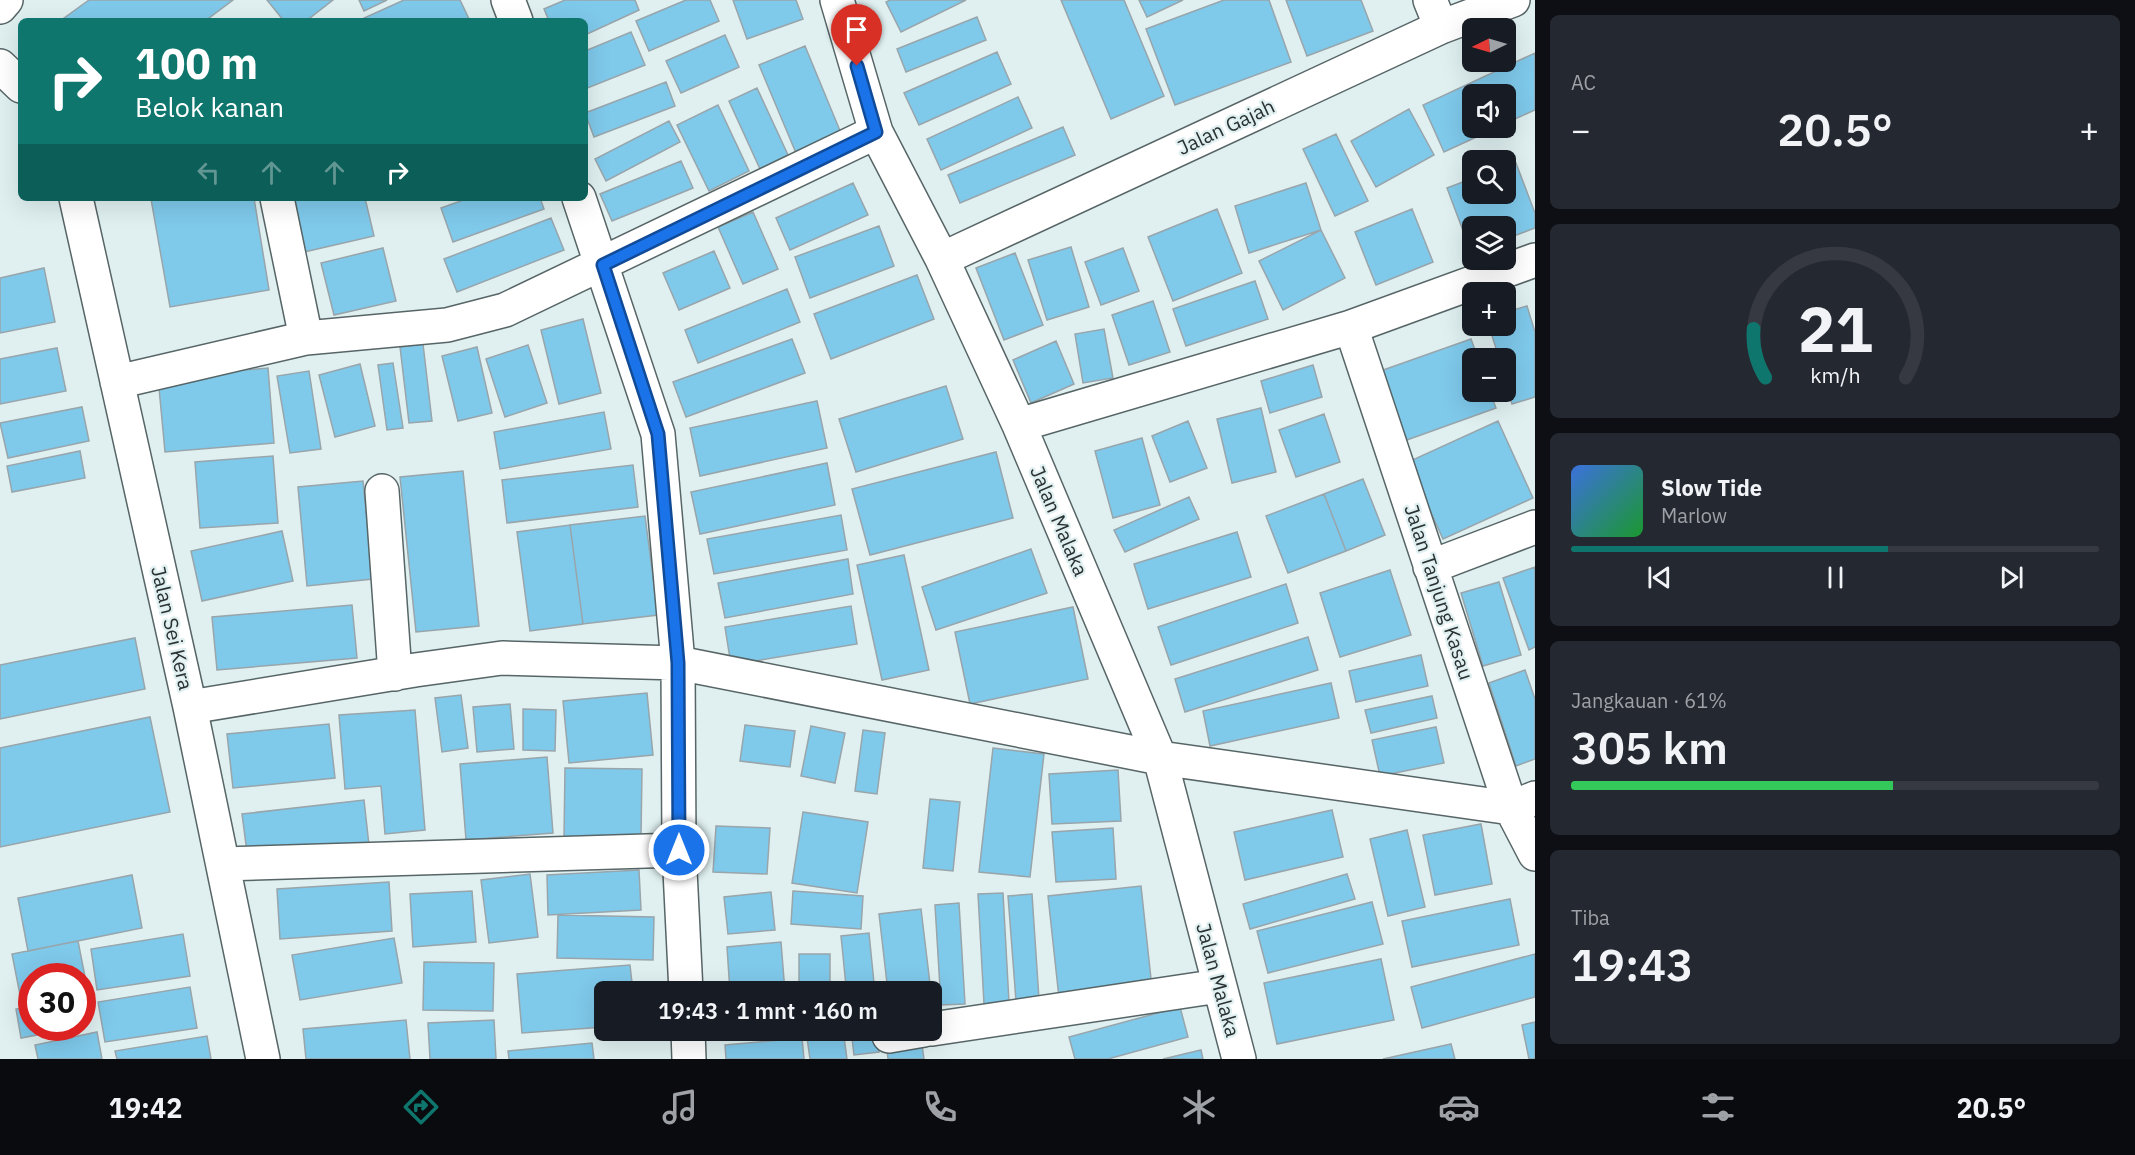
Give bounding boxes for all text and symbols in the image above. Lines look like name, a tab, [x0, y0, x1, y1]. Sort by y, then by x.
pin	[831, 4, 882, 66]
icon: arrive	[840, 13, 873, 46]
north arrow	[1462, 18, 1516, 72]
map controls	[1462, 18, 1516, 402]
text: 100 m	[135, 36, 258, 91]
icon: right	[36, 42, 114, 120]
text: AC	[1571, 69, 1596, 96]
button: sound	[1462, 84, 1516, 138]
text: Belok kanan	[135, 89, 284, 124]
street label: Jalan Gajah	[1173, 92, 1279, 161]
text: 20.5°	[1777, 100, 1893, 158]
text: −	[1571, 108, 1591, 151]
text: +	[2079, 108, 2099, 151]
button: search	[1462, 150, 1516, 204]
icon: left	[192, 156, 225, 189]
icon: ahead	[255, 156, 288, 189]
icon: ahead	[318, 156, 351, 189]
icon: right	[381, 156, 414, 189]
button: layers	[1462, 216, 1516, 270]
button: +	[1462, 282, 1516, 336]
text: 21	[1798, 288, 1872, 369]
button: −	[1462, 348, 1516, 402]
text: km/h	[1810, 361, 1860, 389]
street label: Jalan Malaka	[1024, 462, 1095, 580]
text: Slow Tide	[1661, 473, 1762, 502]
street label: Jalan Tanjung Kasau	[1398, 501, 1481, 683]
text: Marlow	[1661, 502, 1727, 529]
icon: previous	[1643, 561, 1676, 594]
icon: pause	[1819, 561, 1852, 594]
icon: next	[1995, 561, 2028, 594]
street label: Jalan Sei Kera	[145, 563, 200, 693]
text: Jangkauan · 61%	[1571, 687, 1727, 714]
text: 305 km	[1571, 718, 1728, 776]
position arrow	[647, 818, 711, 882]
text: Tiba	[1571, 904, 1610, 931]
street label: Jalan Malaka	[1190, 920, 1247, 1040]
text: 19:43	[1571, 935, 1693, 993]
speed limit sign: 30	[18, 963, 96, 1041]
text: 19:43 · 1 mnt · 160 m	[658, 996, 878, 1025]
icon: directions	[400, 1086, 442, 1128]
icon: music	[659, 1086, 701, 1128]
icon: phone	[919, 1086, 961, 1128]
icon: climate	[1178, 1086, 1220, 1128]
icon: car	[1438, 1086, 1480, 1128]
icon: filters	[1697, 1086, 1739, 1128]
text: 19:42	[109, 1090, 182, 1125]
text: 20.5°	[1957, 1090, 2026, 1125]

